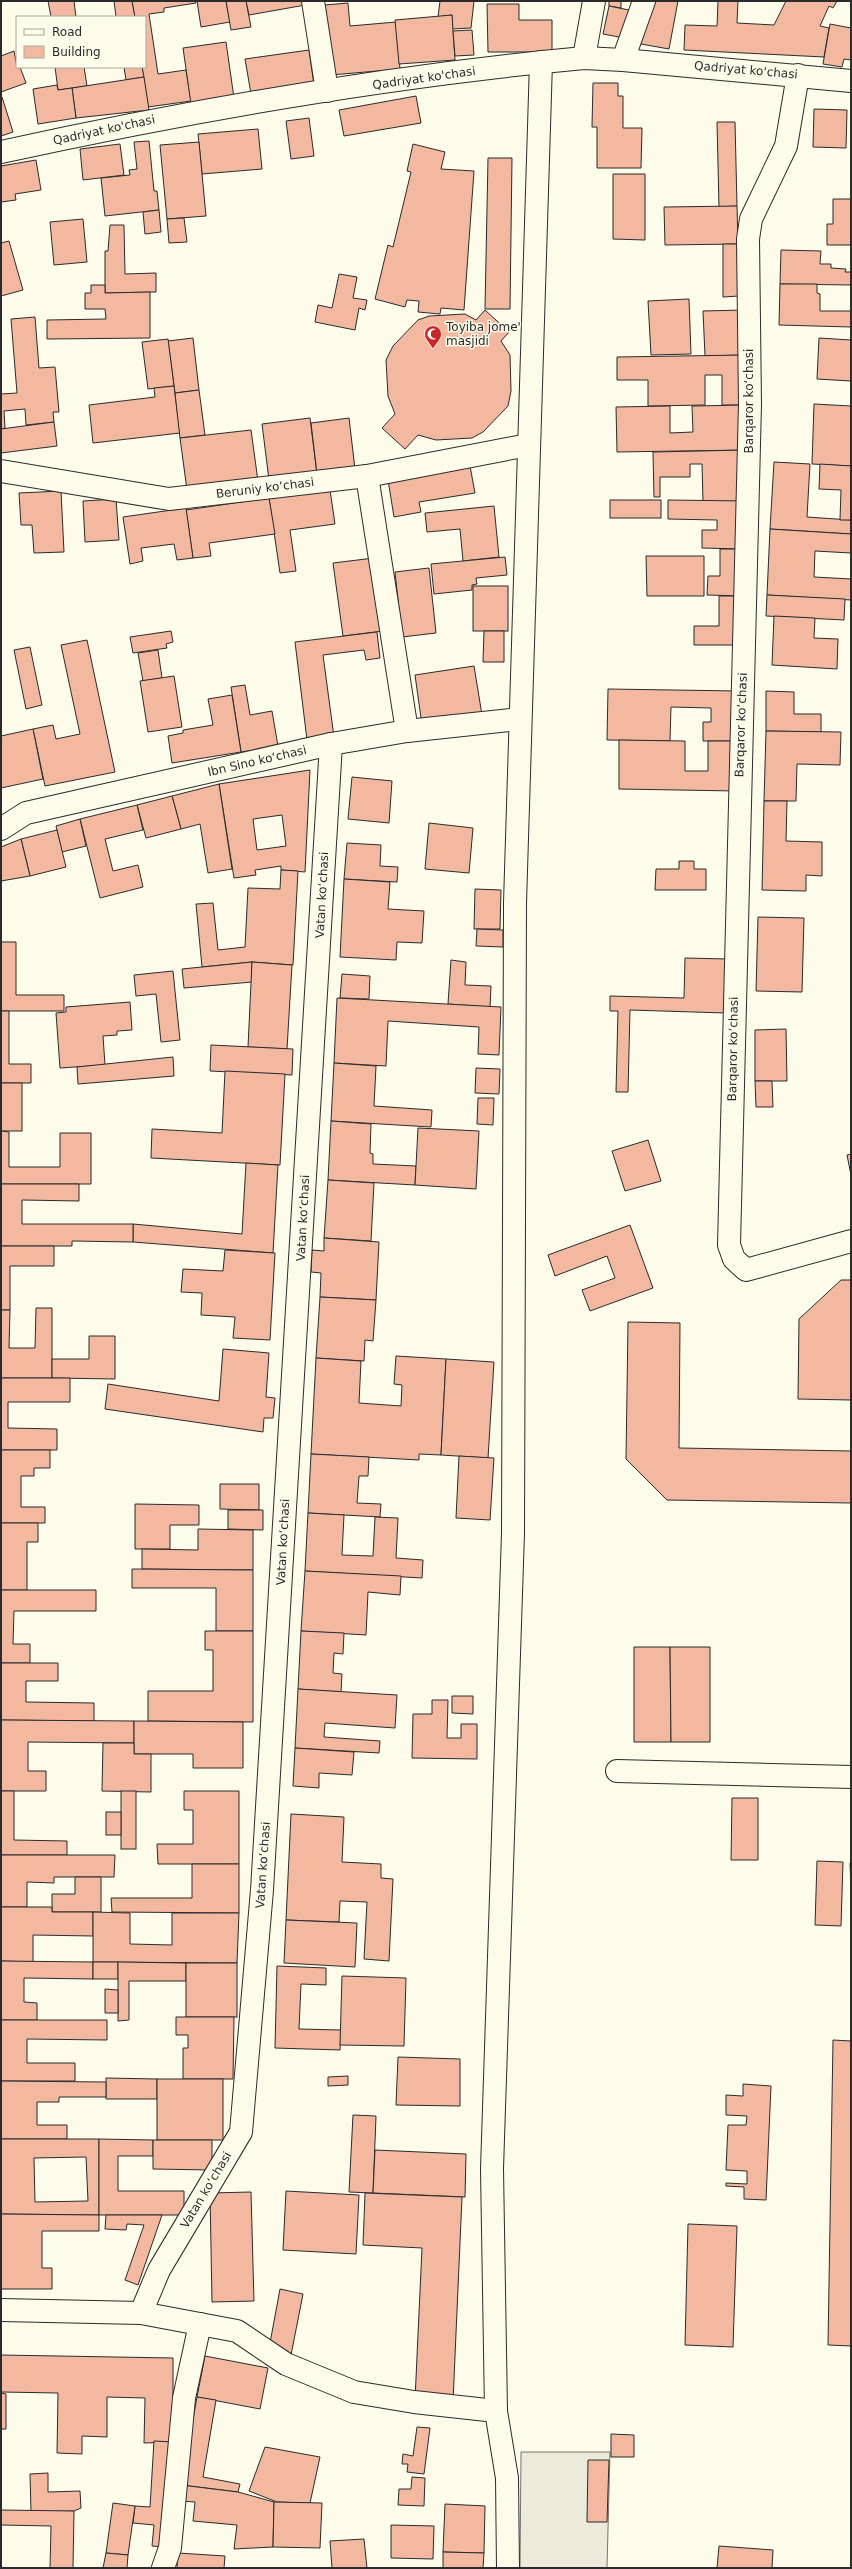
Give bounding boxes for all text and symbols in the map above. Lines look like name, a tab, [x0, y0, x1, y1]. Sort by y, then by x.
legend	[16, 16, 146, 68]
text: Road	[52, 25, 82, 39]
text: Building	[52, 45, 101, 59]
street label: Qadriyat ko'chasi	[694, 58, 798, 82]
street label: Qadriyat ko'chasi	[372, 64, 476, 92]
street label: Qadriyat ko'chasi	[52, 112, 156, 148]
place label: Toyiba jome' masjidi	[445, 320, 521, 348]
mosque icon: Toyiba jome' masjidi	[423, 324, 443, 349]
street label: Barqaror koʻchasi	[742, 349, 756, 453]
street label: Beruniy koʻchasi	[215, 475, 315, 501]
street label: Barqaror koʻchasi	[732, 672, 750, 778]
street label: Ibn Sino koʻchasi	[206, 743, 308, 779]
street label: Vatan koʻchasi	[313, 851, 331, 939]
street label: Barqaror koʻchasi	[725, 996, 741, 1102]
street label: Vatan koʻchasi	[294, 1174, 312, 1262]
street label: Vatan koʻchasi	[274, 1498, 292, 1586]
street label: Vatan koʻchasi	[253, 1821, 273, 1909]
street label: Vatan koʻchasi	[178, 2149, 234, 2231]

